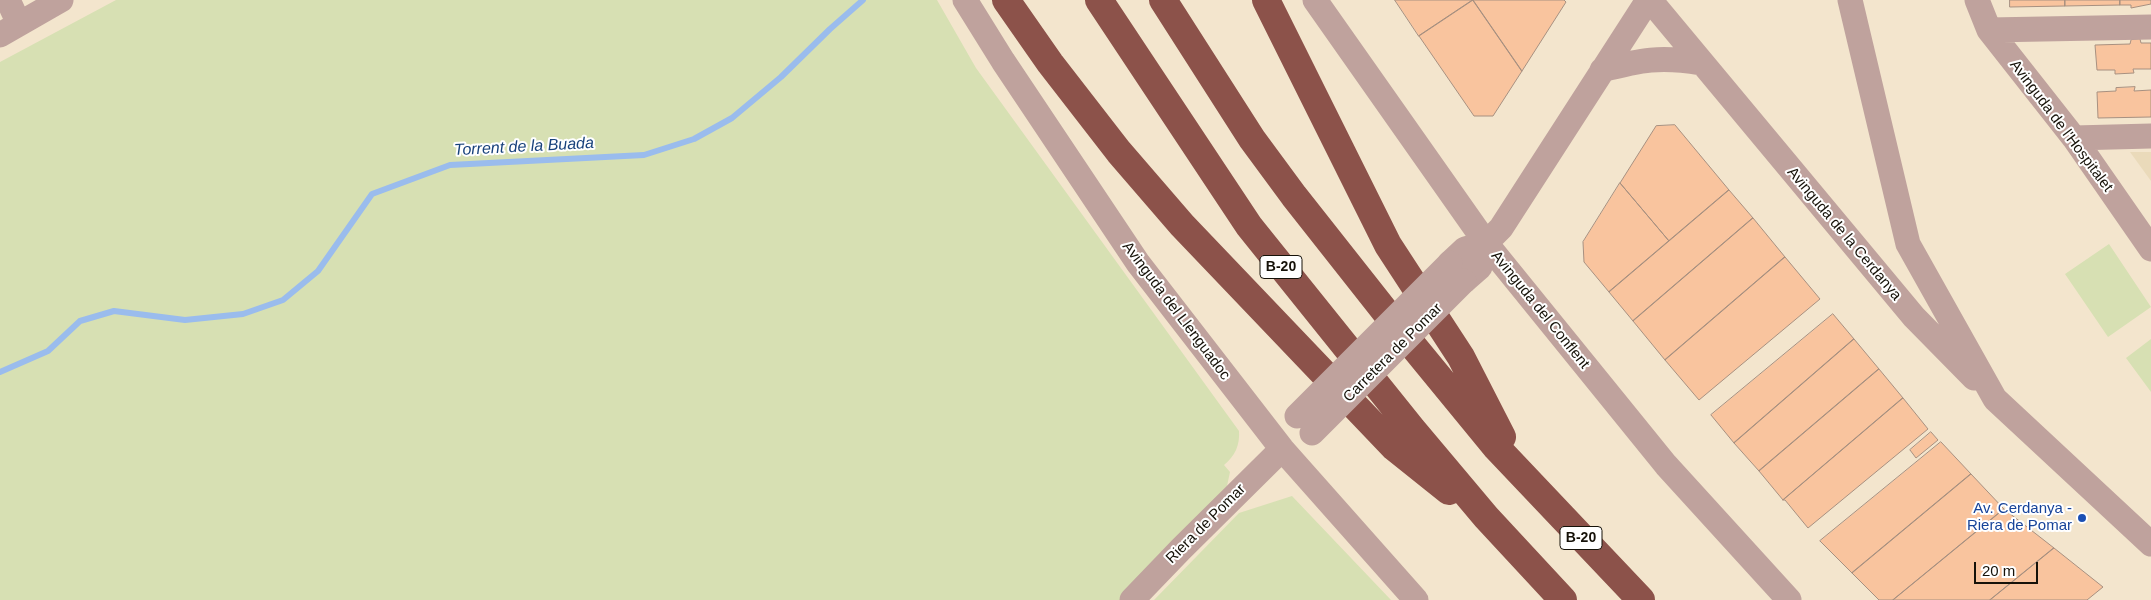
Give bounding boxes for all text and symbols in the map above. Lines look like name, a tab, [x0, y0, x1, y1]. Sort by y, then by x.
street label: Avinguda de l'Hospitalet	[2006, 57, 2116, 195]
water label: Torrent de la Buada	[454, 134, 594, 160]
street label: Avinguda de la Cerdanya	[1783, 164, 1905, 304]
street label: Avinguda del Llenguadoc	[1118, 238, 1234, 384]
street label: Avinguda del Conflent	[1487, 247, 1593, 373]
road number: B-20	[1260, 256, 1302, 278]
street label: Carretera de Pomar	[1340, 300, 1446, 406]
street label: Riera de Pomar	[1162, 480, 1250, 568]
place label: Av. Cerdanya - Riera de Pomar	[1967, 500, 2072, 535]
marker: Av. Cerdanya - Riera de Pomar	[2076, 512, 2088, 524]
road number: B-20	[1560, 526, 1602, 550]
scale bar	[1976, 552, 2040, 584]
text: 20 m	[1982, 562, 2015, 579]

